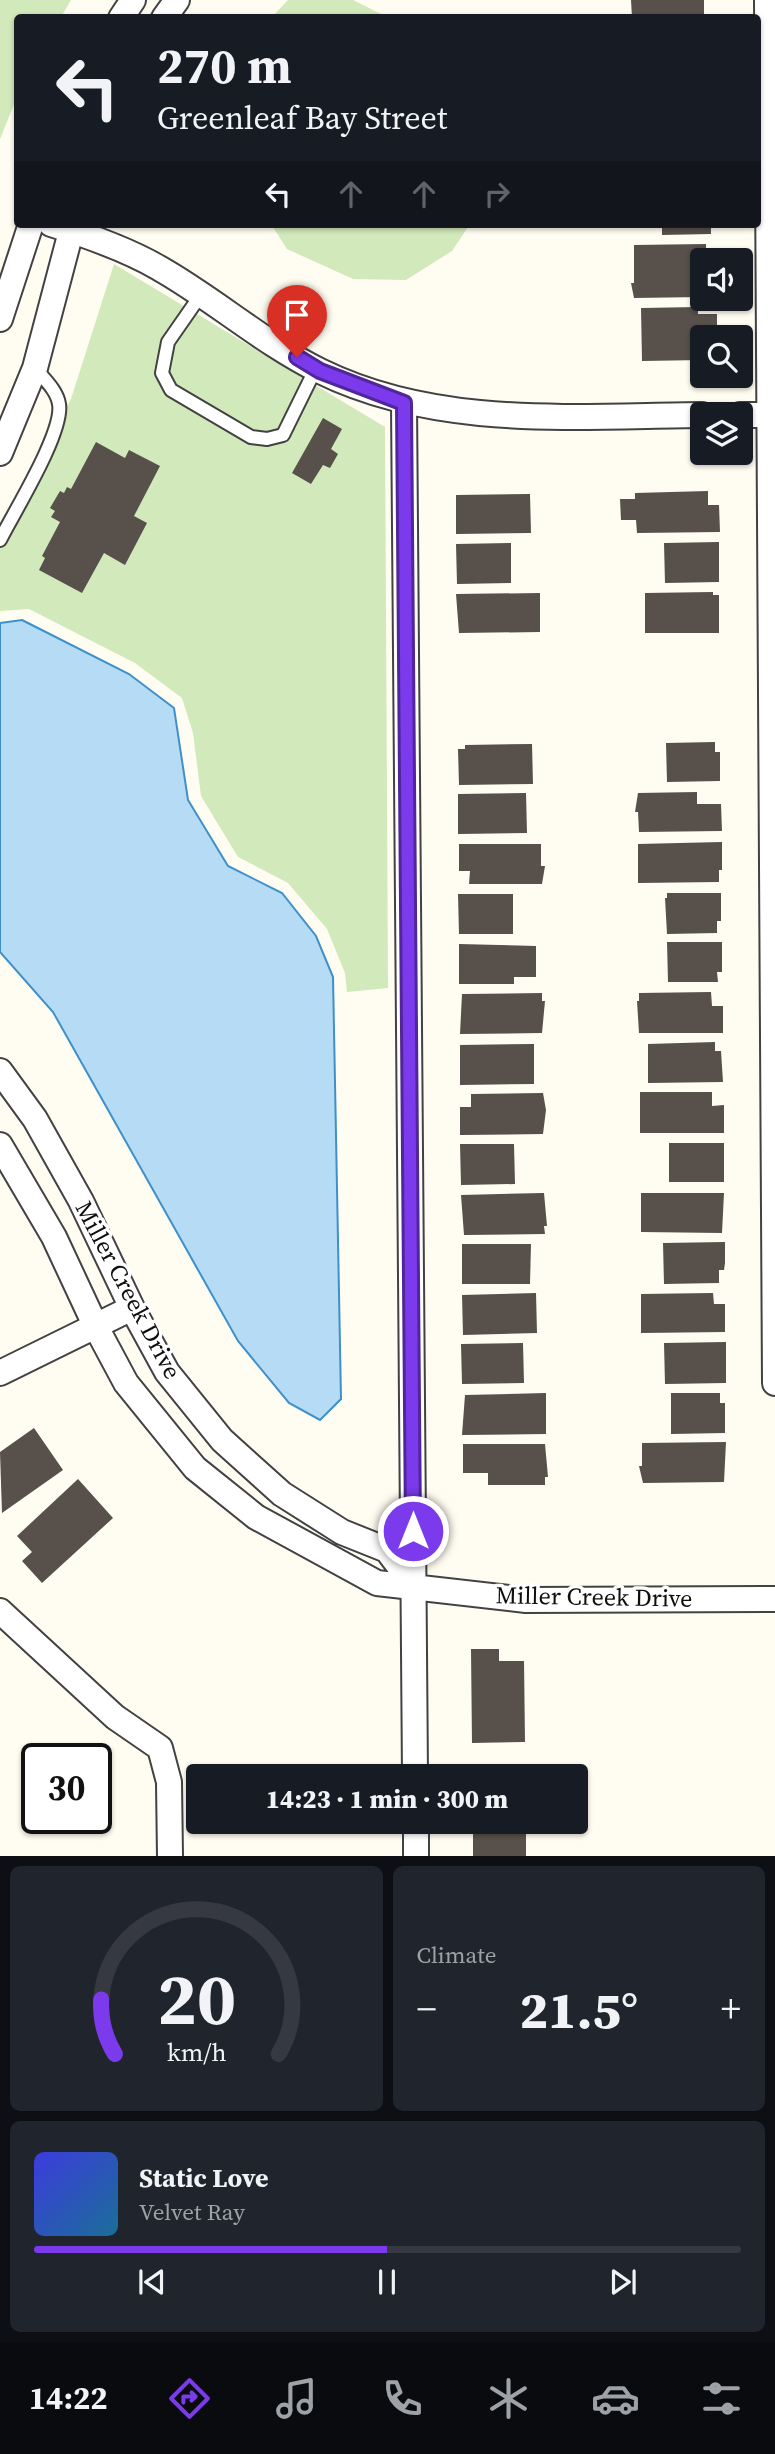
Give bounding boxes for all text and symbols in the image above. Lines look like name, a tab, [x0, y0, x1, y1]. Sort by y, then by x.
text: 270 m	[157, 32, 292, 99]
icon: left	[42, 42, 133, 133]
text: Greenleaf Bay Street	[157, 96, 447, 140]
icon: left	[259, 175, 297, 213]
icon: ahead	[332, 175, 370, 213]
icon: ahead	[405, 175, 443, 213]
icon: right	[478, 175, 516, 213]
map controls	[690, 248, 753, 465]
button: sound	[690, 248, 753, 311]
pin	[267, 285, 327, 357]
icon: arrive	[278, 296, 316, 334]
button: search	[690, 325, 753, 388]
button: layers	[690, 402, 753, 465]
street label: Miller Creek Drive	[68, 1195, 189, 1384]
position arrow	[376, 1494, 450, 1568]
street label: Miller Creek Drive	[495, 1578, 693, 1615]
speed limit sign: 30	[21, 1743, 112, 1834]
text: 14:23 · 1 min · 300 m	[266, 1781, 508, 1817]
text: Climate	[417, 1939, 496, 1971]
text: 20	[157, 1950, 236, 2049]
text: 21.5°	[519, 1974, 638, 2045]
text: −	[417, 1983, 437, 2035]
text: +	[721, 1983, 741, 2035]
text: km/h	[166, 2035, 226, 2069]
text: Static Love	[139, 2160, 268, 2196]
text: Velvet Ray	[139, 2196, 245, 2228]
icon: previous	[133, 2263, 171, 2301]
icon: pause	[368, 2263, 406, 2301]
icon: next	[604, 2263, 642, 2301]
icon: directions	[165, 2374, 214, 2423]
icon: music	[272, 2374, 321, 2423]
icon: phone	[378, 2374, 427, 2423]
icon: climate	[484, 2374, 533, 2423]
icon: car	[591, 2374, 640, 2423]
icon: filters	[697, 2374, 746, 2423]
text: 14:22	[29, 2376, 108, 2420]

